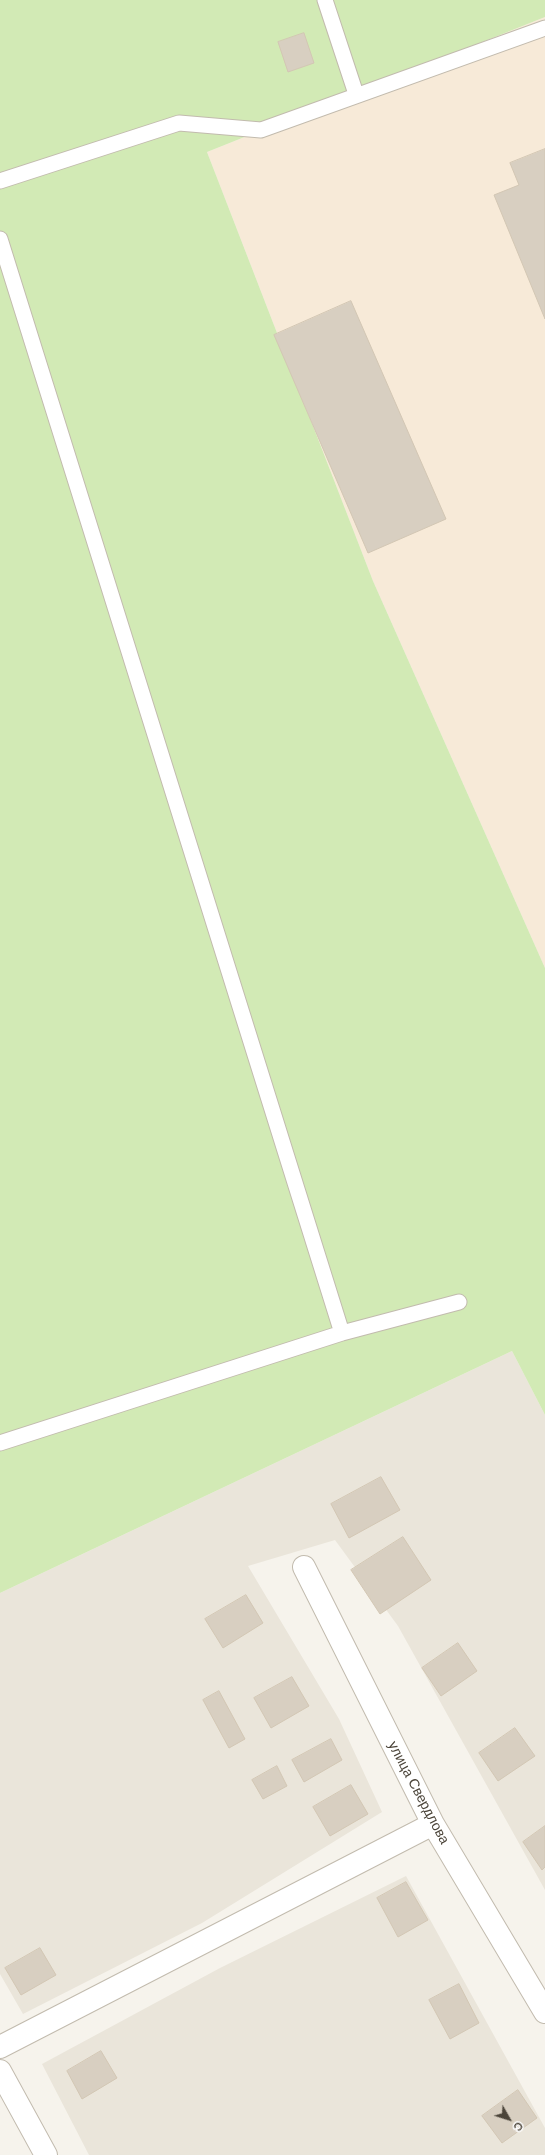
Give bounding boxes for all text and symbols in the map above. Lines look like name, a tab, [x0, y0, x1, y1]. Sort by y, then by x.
street label: улица Свердлова	[384, 1739, 452, 1847]
north arrow	[489, 2099, 529, 2139]
text: С	[510, 2119, 526, 2134]

